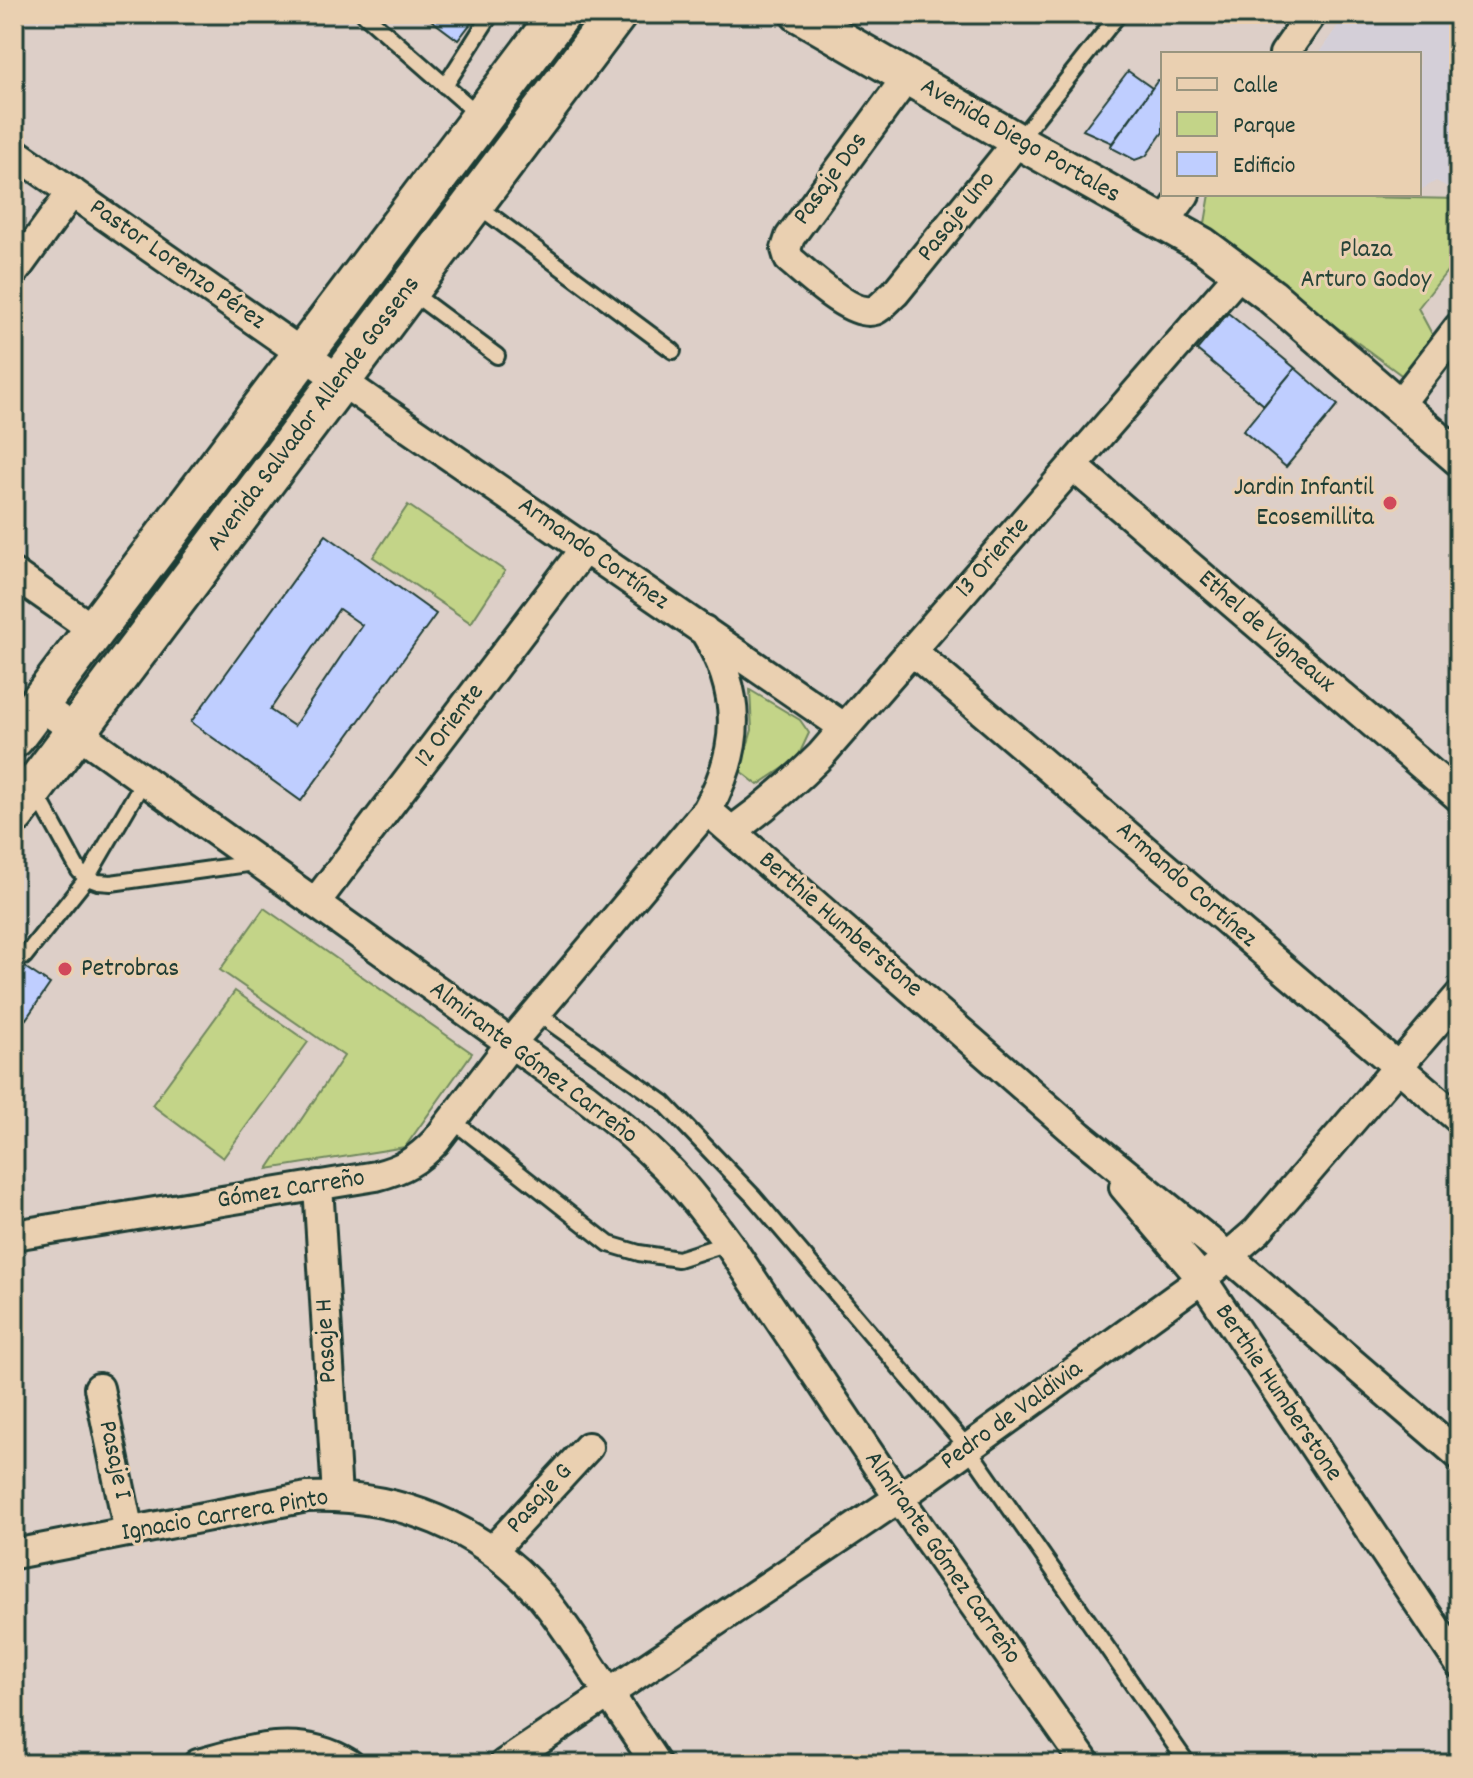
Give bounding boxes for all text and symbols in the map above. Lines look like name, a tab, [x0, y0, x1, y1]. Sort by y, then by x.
legend	[1161, 52, 1421, 196]
street label: Avenida Diego Portales	[913, 69, 1127, 213]
text: Calle	[1233, 70, 1278, 104]
text: Parque	[1233, 110, 1296, 144]
street label: Pasaje Dos	[785, 125, 877, 233]
text: Edificio	[1233, 150, 1295, 184]
street label: Pasaje Uno	[909, 164, 1005, 270]
street label: Pastor Lorenzo Pérez	[81, 190, 273, 340]
park label: Plaza Arturo Godoy	[1301, 232, 1432, 299]
street label: Avenida Salvador Allende Gossens	[198, 269, 430, 559]
place label: Jardin Infantil Ecosemillita	[1234, 470, 1375, 537]
street label: Armando Cortínez	[510, 488, 676, 620]
marker: Jardin Infantil Ecosemillita	[1381, 494, 1399, 512]
street label: 13 Oriente	[947, 509, 1039, 607]
street label: Ethel de Vigneaux	[1189, 562, 1343, 702]
street label: 12 Oriente	[406, 676, 494, 776]
street label: Armando Cortínez	[1107, 813, 1265, 957]
street label: Berthie Humberstone	[750, 843, 930, 1007]
place label: Petrobras	[81, 951, 179, 988]
marker: Petrobras	[56, 960, 74, 978]
street label: Almirante Gómez Carreño	[421, 972, 645, 1154]
street label: Gómez Carreño	[214, 1160, 368, 1220]
street label: Berthie Humberstone	[1205, 1297, 1351, 1489]
street label: Pasaje H	[306, 1298, 348, 1384]
street label: Pedro de Valdivia	[933, 1351, 1091, 1480]
street label: Pasaje I	[88, 1417, 140, 1503]
street label: Almirante Gómez Carreño	[854, 1444, 1030, 1672]
street label: Pasaje G	[498, 1455, 582, 1543]
street label: Ignacio Carrera Pinto	[119, 1480, 331, 1552]

